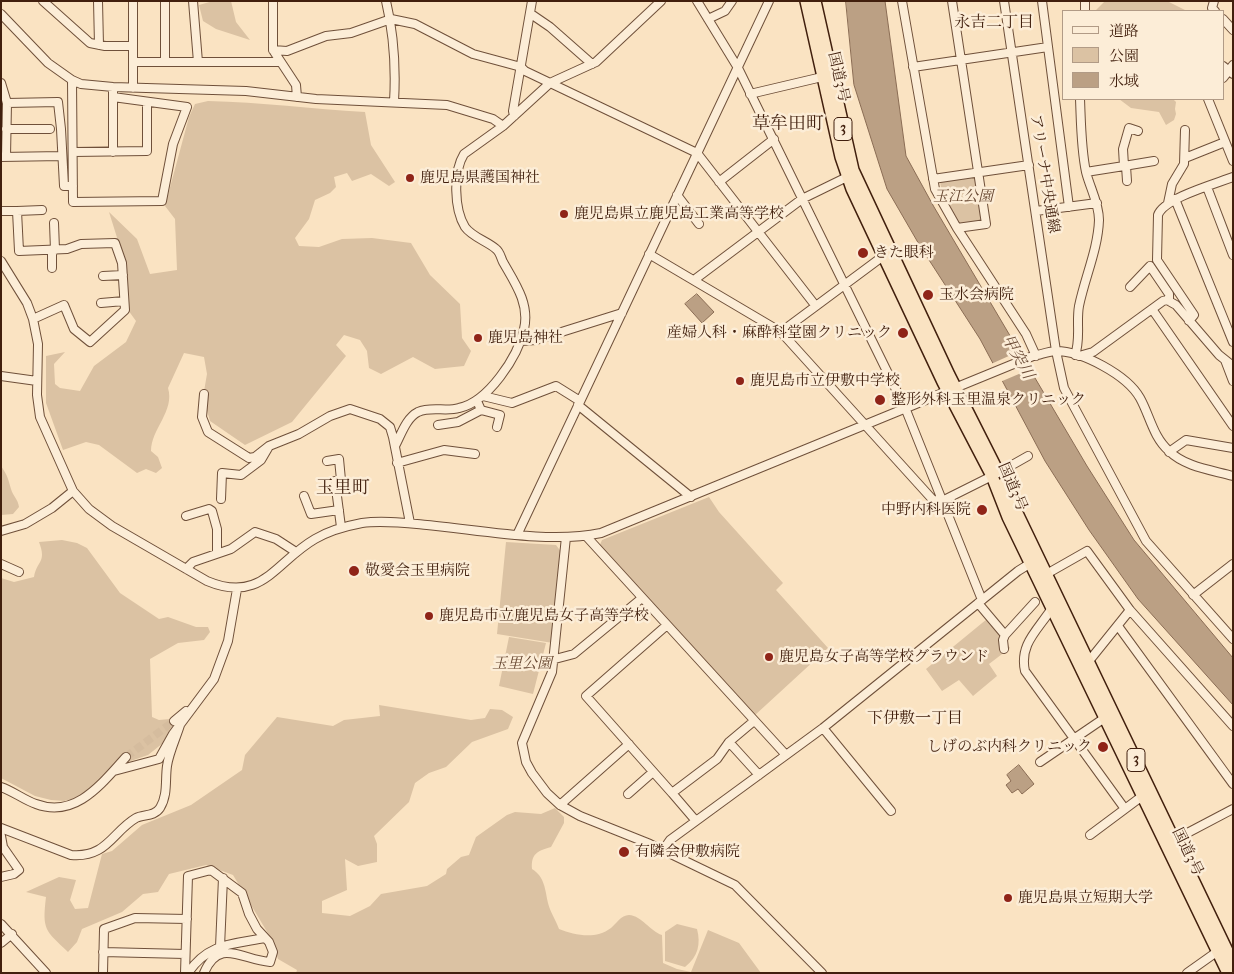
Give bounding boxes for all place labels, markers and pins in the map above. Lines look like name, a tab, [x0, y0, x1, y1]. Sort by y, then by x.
place label: 鹿児島県護国神社	[420, 169, 540, 187]
marker: 鹿児島県護国神社	[404, 172, 416, 184]
place label: 鹿児島県立鹿児島工業高等学校	[574, 205, 784, 223]
marker: 鹿児島県立鹿児島工業高等学校	[558, 208, 570, 220]
place label: きた眼科	[874, 244, 934, 262]
marker: きた眼科	[856, 246, 870, 260]
place label: 玉水会病院	[939, 286, 1014, 304]
marker: 玉水会病院	[921, 288, 935, 302]
place label: 産婦人科・麻酔科堂園クリニック	[667, 324, 892, 342]
marker: 産婦人科・麻酔科堂園クリニック	[896, 326, 910, 340]
place label: 鹿児島神社	[488, 329, 563, 347]
marker: 鹿児島神社	[472, 332, 484, 344]
place label: 鹿児島市立伊敷中学校	[750, 372, 900, 390]
marker: 鹿児島市立伊敷中学校	[734, 375, 746, 387]
place label: 整形外科玉里温泉クリニック	[891, 391, 1086, 409]
marker: 整形外科玉里温泉クリニック	[873, 393, 887, 407]
place label: 中野内科医院	[881, 501, 971, 519]
marker: 中野内科医院	[975, 503, 989, 517]
place label: 敬愛会玉里病院	[365, 562, 470, 580]
marker: 敬愛会玉里病院	[347, 564, 361, 578]
place label: 鹿児島市立鹿児島女子高等学校	[439, 607, 649, 625]
marker: 鹿児島市立鹿児島女子高等学校	[423, 610, 435, 622]
place label: 鹿児島女子高等学校グラウンド	[779, 648, 989, 666]
marker: 鹿児島女子高等学校グラウンド	[763, 651, 775, 663]
place label: しげのぶ内科クリニック	[927, 738, 1092, 756]
marker: しげのぶ内科クリニック	[1096, 740, 1110, 754]
place label: 有隣会伊敷病院	[635, 843, 740, 861]
marker: 有隣会伊敷病院	[617, 845, 631, 859]
place label: 鹿児島県立短期大学	[1018, 889, 1153, 907]
marker: 鹿児島県立短期大学	[1002, 892, 1014, 904]

